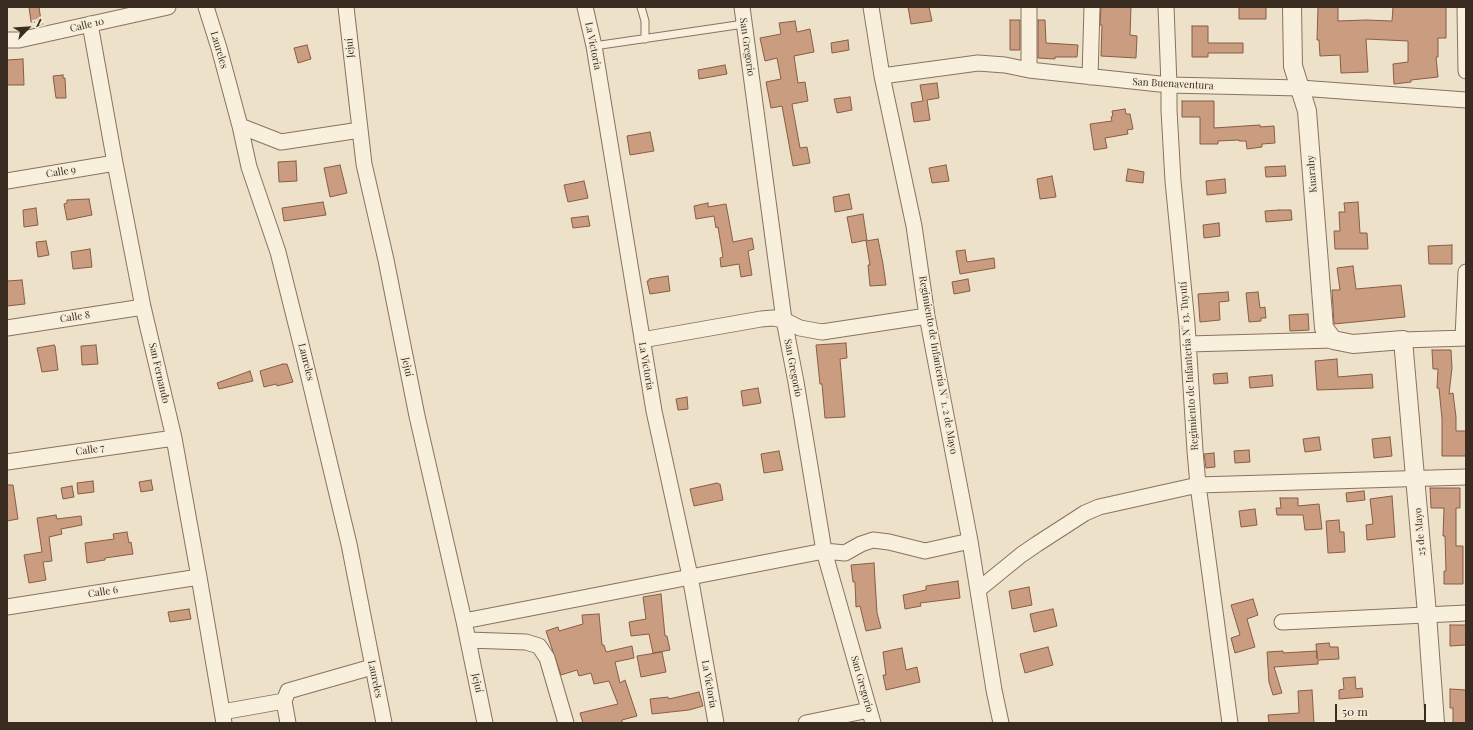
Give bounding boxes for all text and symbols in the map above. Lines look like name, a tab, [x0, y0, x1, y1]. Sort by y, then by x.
north arrow	[8, 8, 48, 48]
street label: Calle 10	[69, 15, 105, 35]
text: N	[31, 16, 48, 29]
street label: San Gregorio	[737, 17, 757, 77]
street label: La Victoria	[582, 21, 604, 71]
street label: Laureles	[208, 30, 230, 70]
street label: Jejuí	[343, 38, 357, 58]
street label: San Buenaventura	[1132, 76, 1214, 92]
street label: Kuarahy	[1304, 155, 1320, 193]
street label: Calle 9	[45, 164, 77, 180]
street label: Regimiento de Infantería N° 1. 2 de Mayo	[916, 275, 960, 455]
street label: Regimiento de Infantería N° 13. Tuyutí	[1177, 281, 1201, 451]
street label: Calle 8	[59, 309, 91, 325]
street label: San Gregorio	[782, 338, 804, 398]
street label: San Fernando	[146, 341, 172, 405]
street label: La Victoria	[636, 341, 656, 391]
street label: Laureles	[296, 342, 316, 382]
street label: Jejuí	[399, 356, 415, 378]
street label: Calle 7	[75, 442, 105, 458]
street label: 25 de Mayo	[1412, 507, 1428, 557]
street label: Calle 6	[87, 584, 119, 600]
street label: San Gregorio	[848, 654, 876, 714]
street label: Laureles	[365, 659, 385, 699]
street label: La Victoria	[699, 659, 719, 709]
street label: Jejuí	[469, 672, 485, 694]
scale bar	[1337, 696, 1428, 722]
text: 50 m	[1342, 703, 1368, 719]

